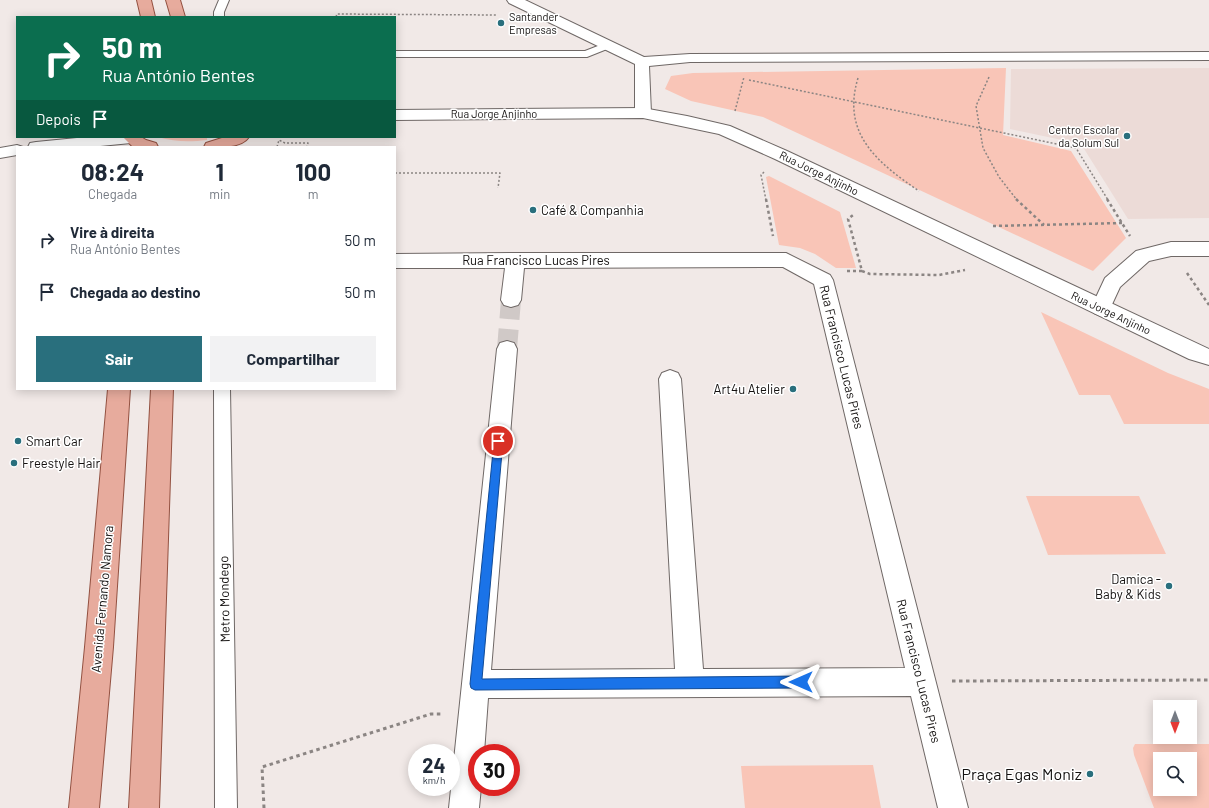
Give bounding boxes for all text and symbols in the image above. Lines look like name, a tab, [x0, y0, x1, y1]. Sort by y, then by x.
place label: Santander Empresas	[509, 10, 558, 36]
marker: Santander Empresas	[496, 18, 506, 28]
text: 50 m	[102, 30, 162, 64]
icon: right	[36, 32, 88, 84]
text: Rua António Bentes	[102, 64, 255, 86]
street label: Rua Jorge Anjinho	[451, 107, 537, 120]
icon: arrive	[89, 108, 111, 130]
text: Depois	[36, 110, 81, 128]
place label: Centro Escolar da Solum Sul	[1049, 123, 1119, 149]
marker: Centro Escolar da Solum Sul	[1122, 131, 1132, 141]
street label: Rua Jorge Anjinho	[778, 148, 861, 197]
text: 08:24	[81, 157, 144, 186]
text: 1	[216, 157, 224, 186]
text: 100	[295, 157, 331, 186]
text: Chegada	[88, 186, 137, 202]
text: min	[209, 186, 230, 202]
text: m	[308, 186, 319, 202]
place label: Café & Companhia	[541, 202, 644, 218]
marker: Café & Companhia	[528, 205, 538, 215]
text: Vire à direita	[70, 223, 154, 241]
icon: right	[36, 229, 58, 251]
text: 50 m	[344, 231, 376, 249]
text: Rua António Bentes	[70, 241, 180, 257]
street label: Rua Francisco Lucas Pires	[462, 252, 610, 268]
icon: arrive	[36, 281, 58, 303]
text: Chegada ao destino	[70, 283, 201, 301]
text: 50 m	[344, 283, 376, 301]
street label: Rua Francisco Lucas Pires	[816, 283, 868, 431]
street label: Rua Jorge Anjinho	[1069, 288, 1153, 337]
button: Sair	[36, 336, 202, 382]
button: Compartilhar	[210, 336, 376, 382]
place label: Art4u Atelier	[714, 381, 785, 397]
marker: Art4u Atelier	[788, 384, 798, 394]
pin	[481, 424, 515, 458]
icon: arrive	[487, 430, 509, 452]
place label: Smart Car	[26, 433, 83, 449]
marker: Smart Car	[13, 436, 23, 446]
place label: Freestyle Hair	[22, 455, 101, 471]
marker: Freestyle Hair	[9, 458, 19, 468]
street label: Avenida Fernando Namora	[88, 525, 116, 673]
street label: Metro Mondego	[215, 556, 233, 642]
place label: Damica - Baby & Kids	[1095, 571, 1161, 602]
marker: Damica - Baby & Kids	[1164, 581, 1174, 591]
street label: Rua Francisco Lucas Pires	[893, 597, 945, 745]
position arrow	[780, 661, 822, 703]
north arrow	[1153, 700, 1197, 744]
map controls	[1153, 700, 1197, 796]
speed limit sign: 30	[468, 744, 520, 796]
button: search	[1153, 752, 1197, 796]
text: 24	[422, 753, 446, 777]
place label: Praça Egas Moniz	[962, 764, 1082, 783]
marker: Praça Egas Moniz	[1085, 769, 1095, 779]
text: km/h	[423, 774, 445, 786]

